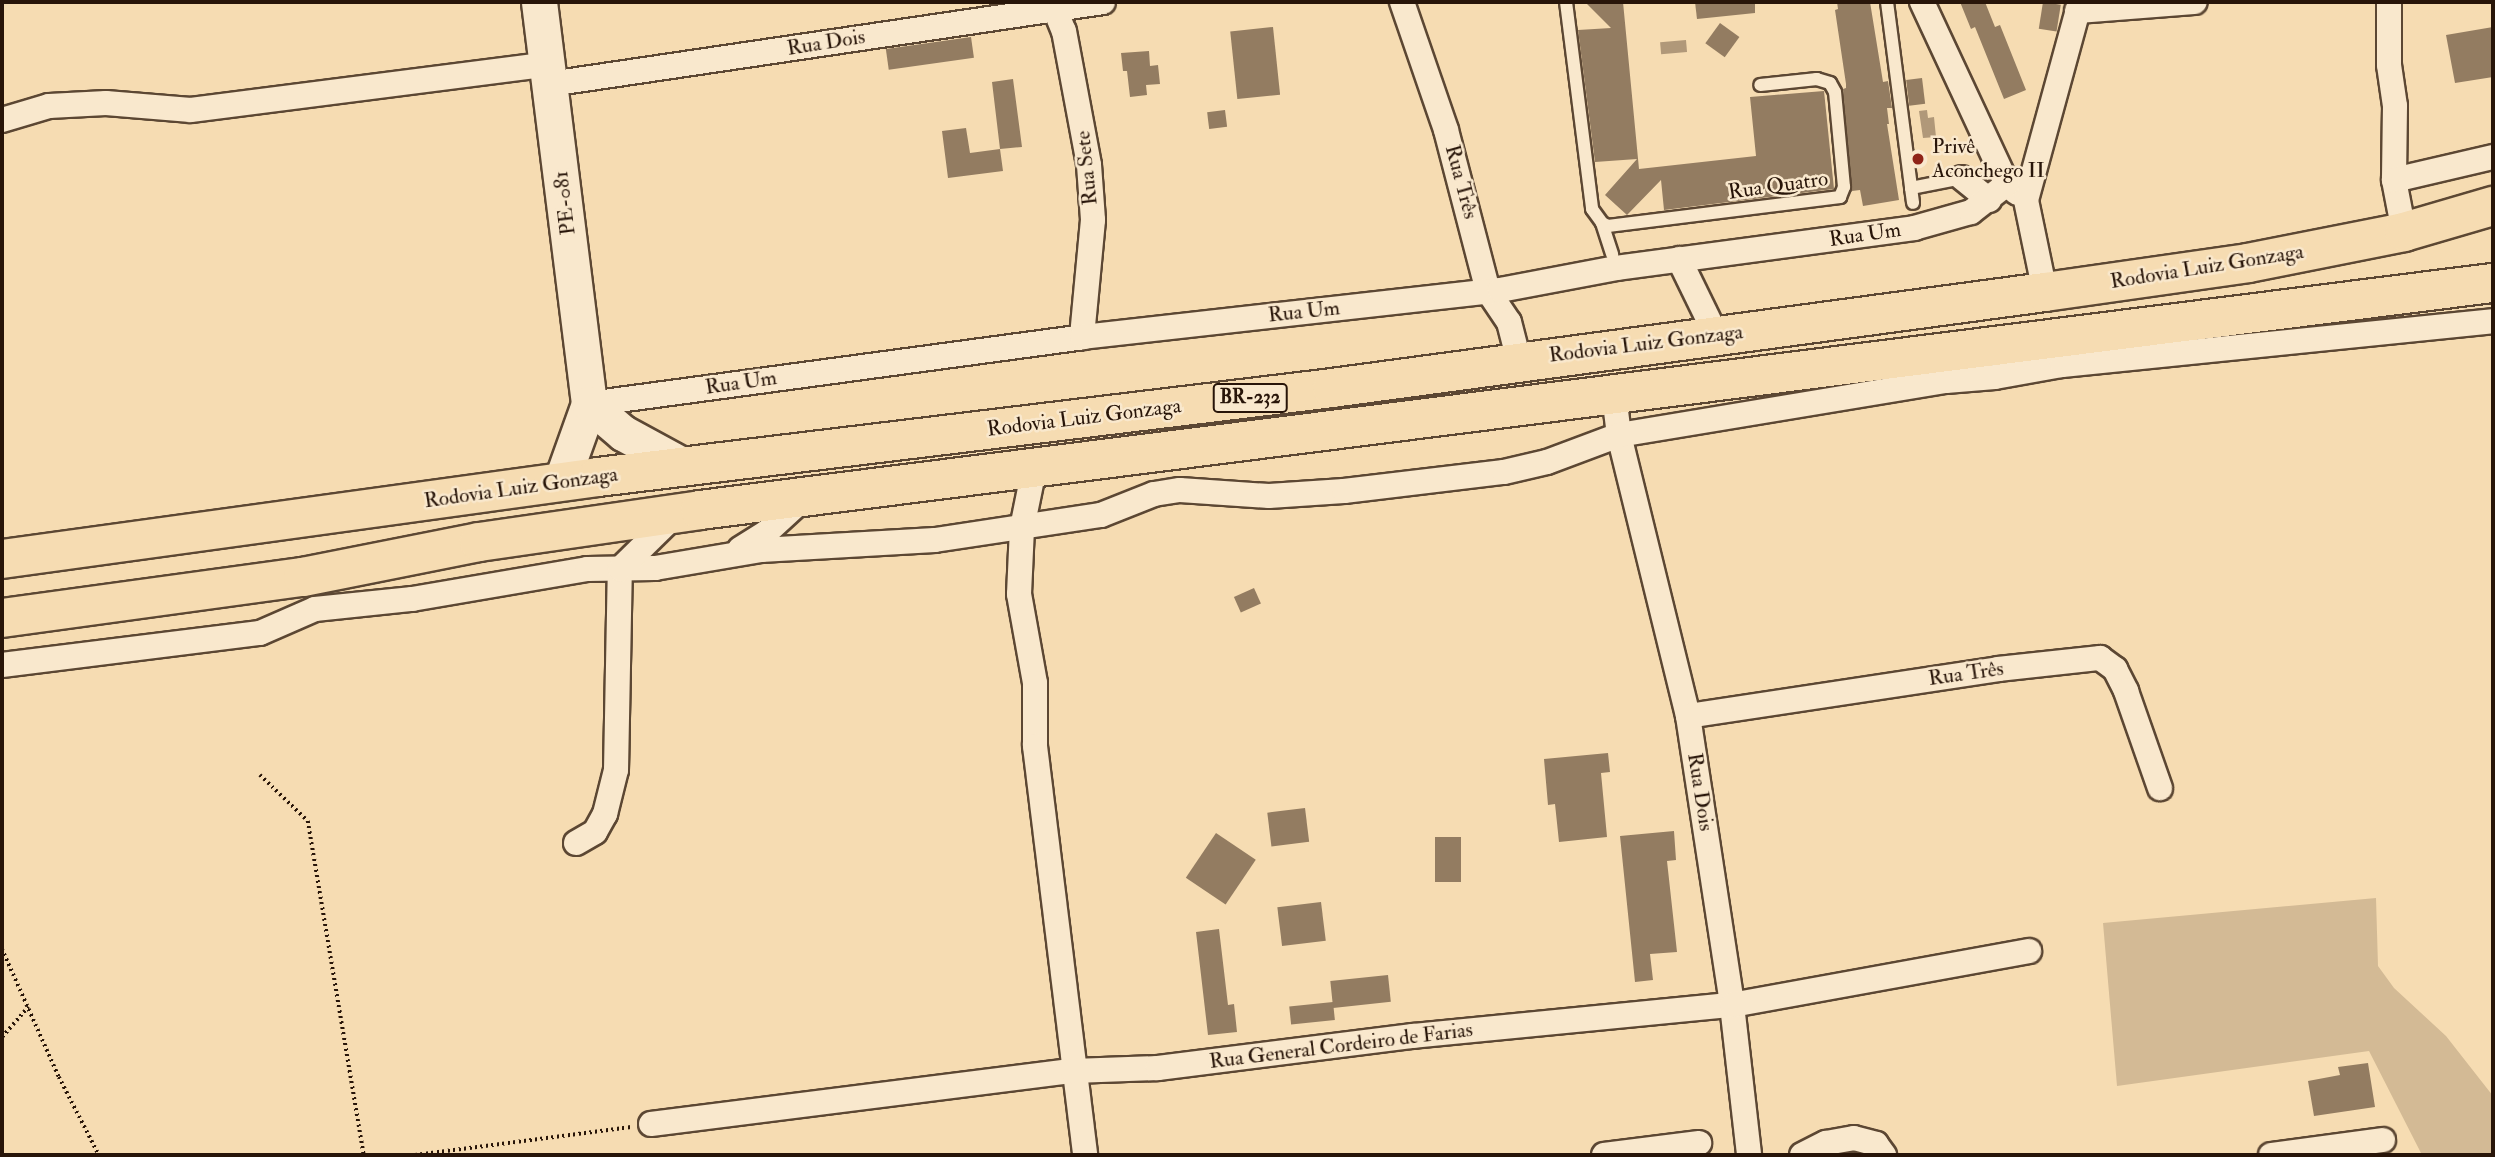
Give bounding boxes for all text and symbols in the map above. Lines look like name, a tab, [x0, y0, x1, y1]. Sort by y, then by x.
street label: Rua Dois	[785, 24, 867, 62]
street label: Rua Sete	[1071, 129, 1103, 207]
place label: Privê Aconchego II	[1932, 134, 2045, 184]
street label: Rua Três	[1439, 142, 1483, 222]
marker: Privê Aconchego II	[1910, 151, 1926, 167]
street label: Rua Quatro	[1726, 167, 1830, 205]
street label: PE-081	[549, 170, 581, 236]
street label: Rua Um	[1828, 218, 1902, 252]
street label: Rodovia Luiz Gonzaga	[2108, 239, 2306, 295]
street label: Rua Um	[1267, 296, 1341, 328]
street label: Rodovia Luiz Gonzaga	[1547, 320, 1745, 368]
street label: Rua Um	[704, 366, 778, 400]
road number: BR-232	[1212, 382, 1288, 414]
street label: Rodovia Luiz Gonzaga	[985, 394, 1183, 442]
street label: Rodovia Luiz Gonzaga	[422, 462, 620, 514]
street label: Rua Três	[1927, 656, 2005, 692]
street label: Rua Dois	[1681, 751, 1719, 833]
street label: Rua General Cordeiro de Farias	[1208, 1017, 1474, 1075]

